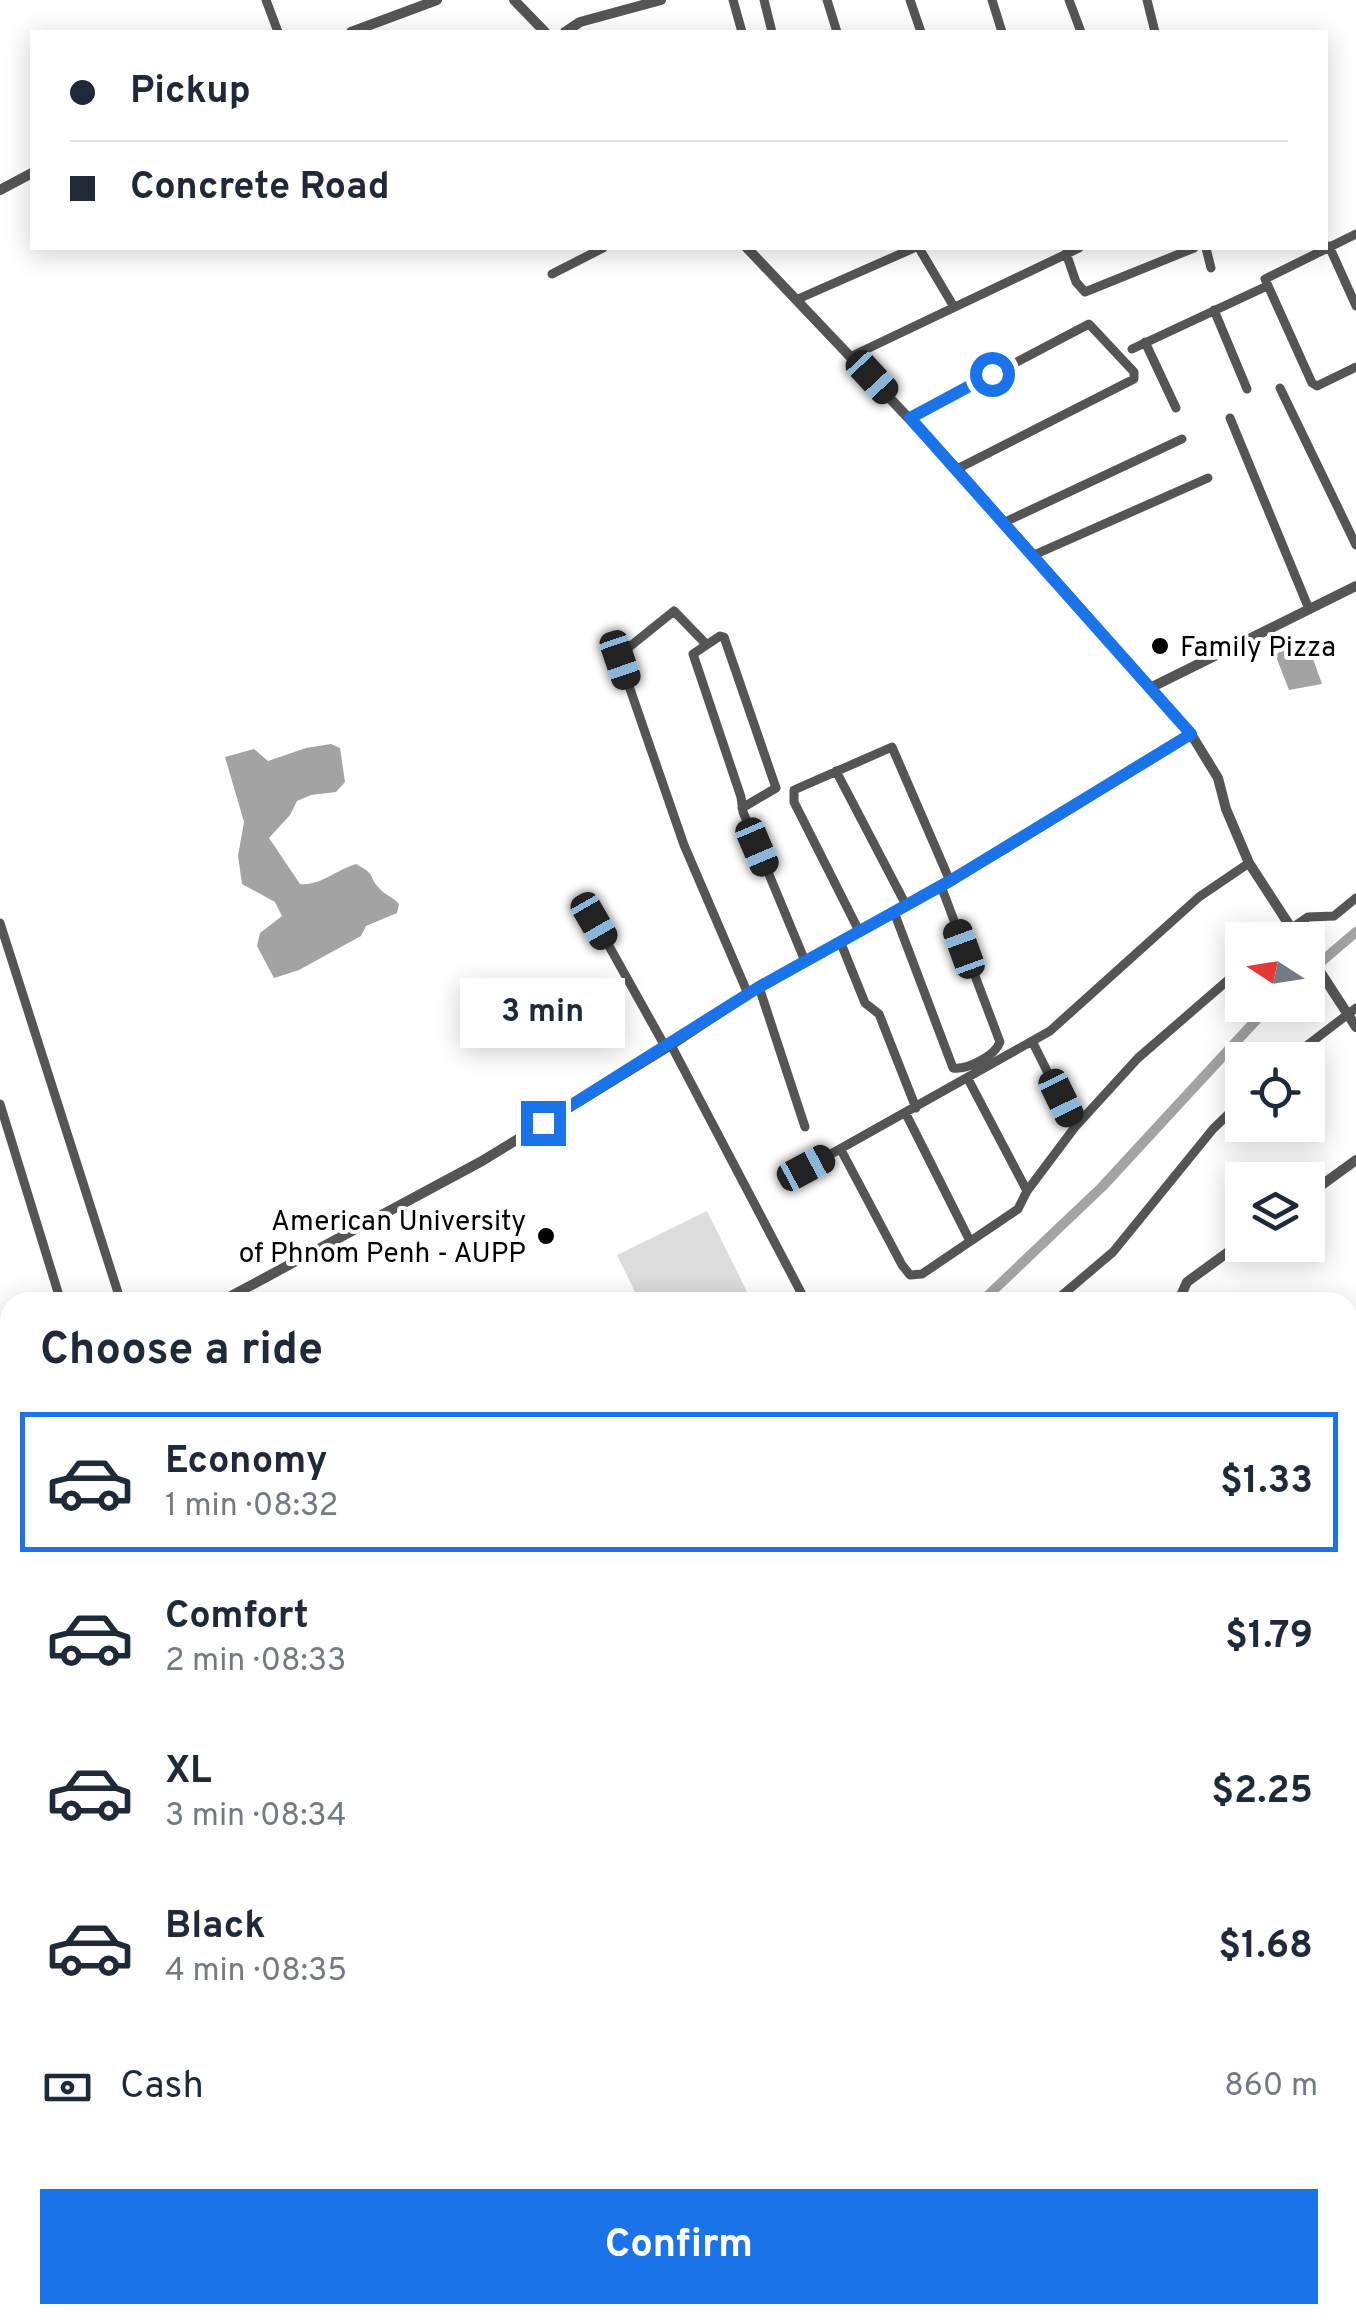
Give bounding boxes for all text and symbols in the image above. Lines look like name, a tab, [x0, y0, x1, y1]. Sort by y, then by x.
text: Pickup	[130, 68, 251, 117]
text: Concrete Road	[130, 164, 390, 213]
car	[841, 345, 903, 409]
route start	[970, 352, 1015, 397]
car	[596, 627, 644, 693]
place label: Family Pizza	[1180, 631, 1336, 667]
marker: Family Pizza	[1149, 635, 1171, 657]
car	[731, 814, 783, 880]
car	[566, 888, 622, 954]
car	[940, 916, 988, 982]
north arrow	[1225, 922, 1325, 1022]
map controls	[1225, 922, 1325, 1262]
callout: 3 min	[460, 978, 626, 1048]
text: 3 min	[501, 993, 584, 1033]
button: locate	[1225, 1042, 1325, 1142]
car	[1034, 1064, 1088, 1132]
route end	[521, 1101, 566, 1146]
car	[772, 1141, 840, 1195]
button: layers	[1225, 1162, 1325, 1262]
place label: American University of Phnom Penh - AUPP	[239, 1205, 526, 1273]
marker: American University of Phnom Penh - AUPP	[535, 1225, 557, 1247]
text: Choose a ride	[40, 1323, 323, 1380]
icon: car	[45, 1437, 135, 1527]
text: Economy	[165, 1438, 327, 1487]
text: $1.33	[1220, 1458, 1313, 1507]
text: 1 min · 08:32	[165, 1487, 338, 1527]
icon: car	[45, 1592, 135, 1682]
text: Comfort	[165, 1593, 309, 1642]
text: $1.79	[1225, 1613, 1313, 1662]
text: 2 min · 08:33	[165, 1642, 346, 1682]
icon: car	[45, 1747, 135, 1837]
text: XL	[165, 1748, 212, 1797]
text: $2.25	[1211, 1768, 1313, 1817]
text: 3 min · 08:34	[165, 1797, 347, 1837]
icon: car	[45, 1902, 135, 1992]
text: Black	[165, 1903, 265, 1952]
text: $1.68	[1218, 1923, 1313, 1972]
text: 4 min · 08:35	[165, 1952, 347, 1992]
icon: cash	[40, 2060, 95, 2115]
text: Cash	[120, 2063, 204, 2112]
text: 860 m	[1224, 2067, 1318, 2107]
button: Confirm	[40, 2189, 1318, 2304]

